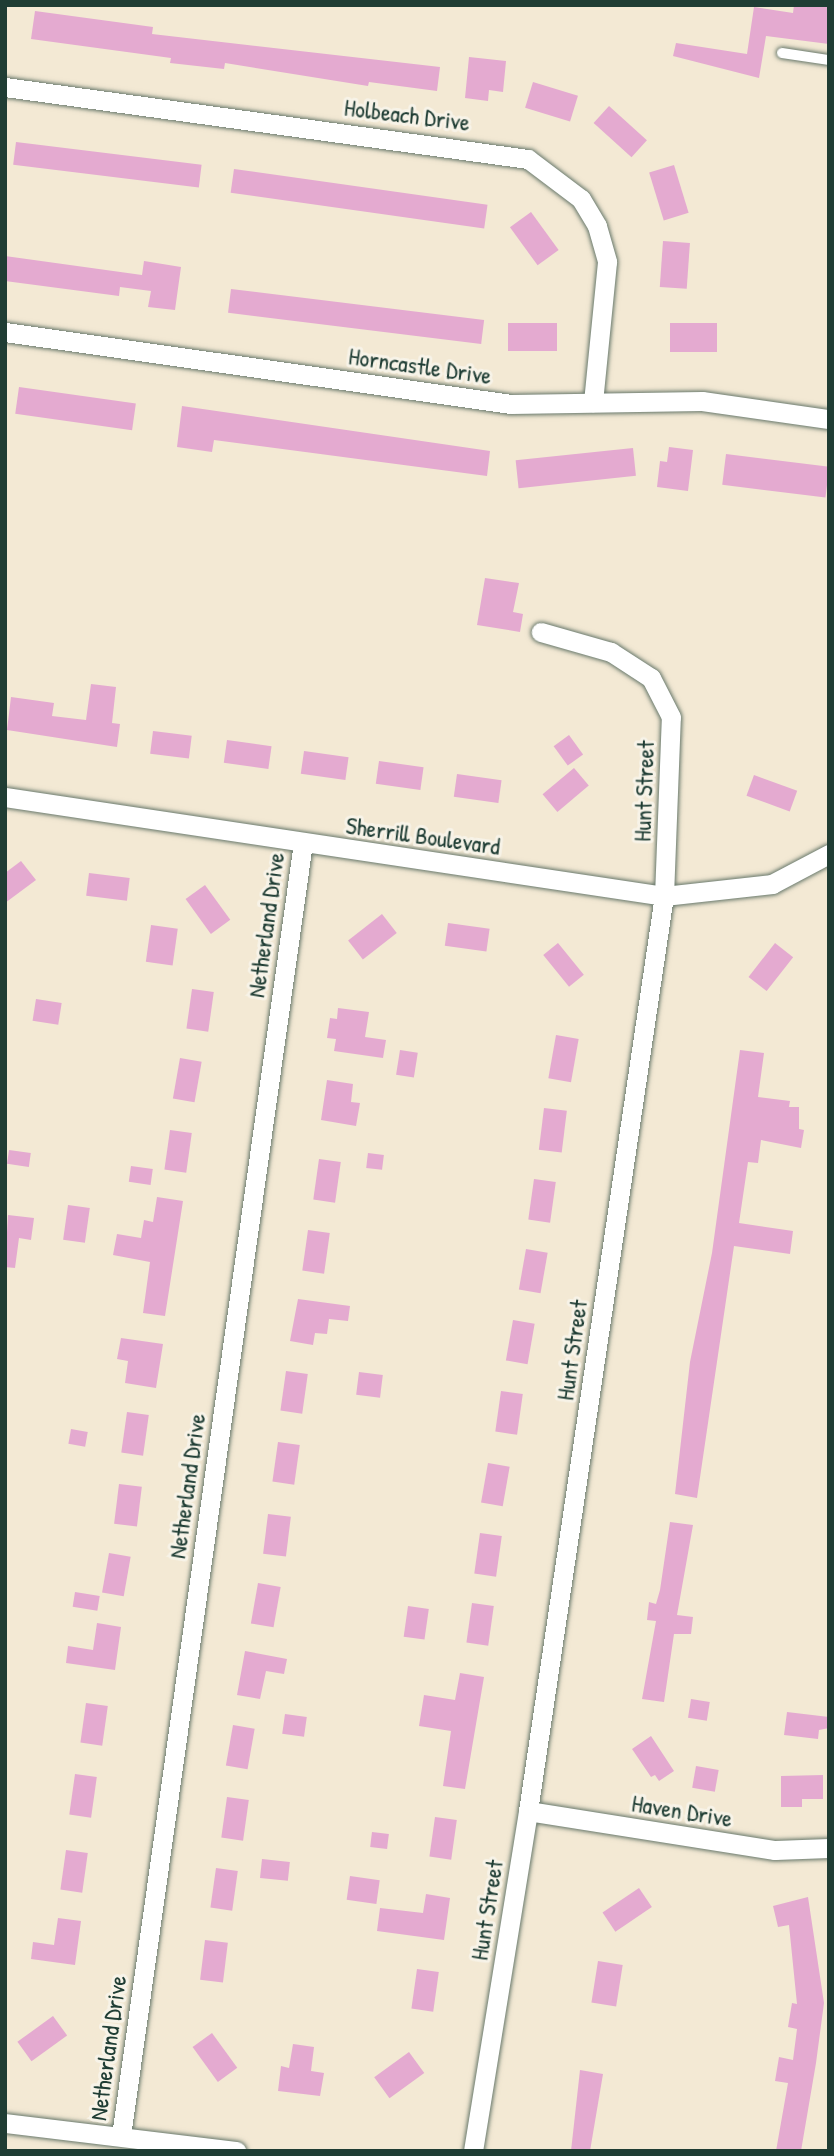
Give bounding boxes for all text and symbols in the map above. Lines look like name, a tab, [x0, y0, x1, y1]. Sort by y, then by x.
street label: Holbeach Drive	[343, 93, 471, 137]
street label: Horncastle Drive	[347, 342, 493, 390]
street label: Hunt Street	[628, 740, 660, 842]
street label: Sherrill Boulevard	[344, 811, 502, 861]
street label: Netherland Drive	[242, 851, 290, 999]
street label: Hunt Street	[551, 1298, 593, 1402]
street label: Netherland Drive	[163, 1412, 211, 1560]
street label: Haven Drive	[630, 1789, 734, 1833]
street label: Hunt Street	[465, 1858, 509, 1962]
street label: Netherland Drive	[84, 1974, 132, 2122]

